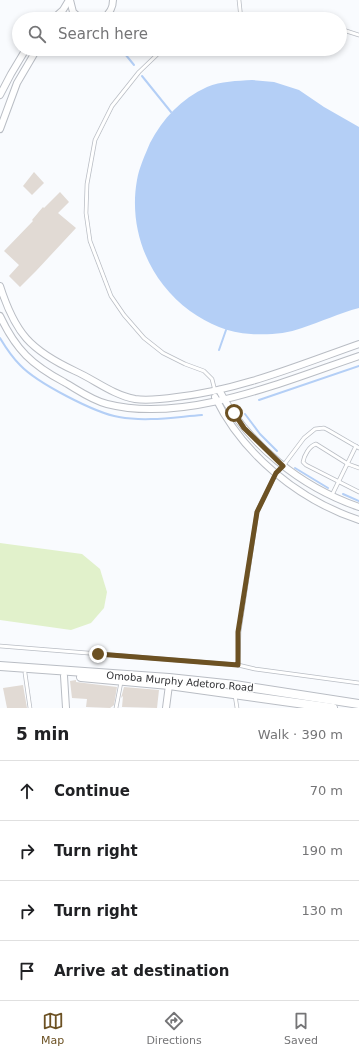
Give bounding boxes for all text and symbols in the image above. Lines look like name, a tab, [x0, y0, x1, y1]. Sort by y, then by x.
search box	[12, 12, 347, 56]
icon: search	[26, 23, 48, 45]
text: Search here	[58, 25, 148, 43]
route start	[225, 404, 243, 422]
route end	[89, 645, 107, 663]
street label: Omoba Murphy Adetoro Road	[106, 670, 254, 693]
text: 5 min	[16, 724, 69, 744]
text: Walk · 390 m	[258, 727, 343, 742]
icon: ahead	[16, 780, 38, 802]
text: Continue	[54, 782, 130, 800]
text: 70 m	[310, 783, 343, 798]
icon: right	[16, 840, 38, 862]
text: Turn right	[54, 842, 138, 860]
text: 190 m	[301, 843, 343, 858]
icon: right	[16, 900, 38, 922]
text: Turn right	[54, 902, 138, 920]
text: 130 m	[301, 903, 343, 918]
icon: arrive	[16, 960, 38, 982]
text: Arrive at destination	[54, 962, 229, 980]
tab: Map	[41, 1010, 64, 1047]
tab: Directions	[146, 1010, 202, 1047]
tab: Saved	[284, 1010, 318, 1047]

